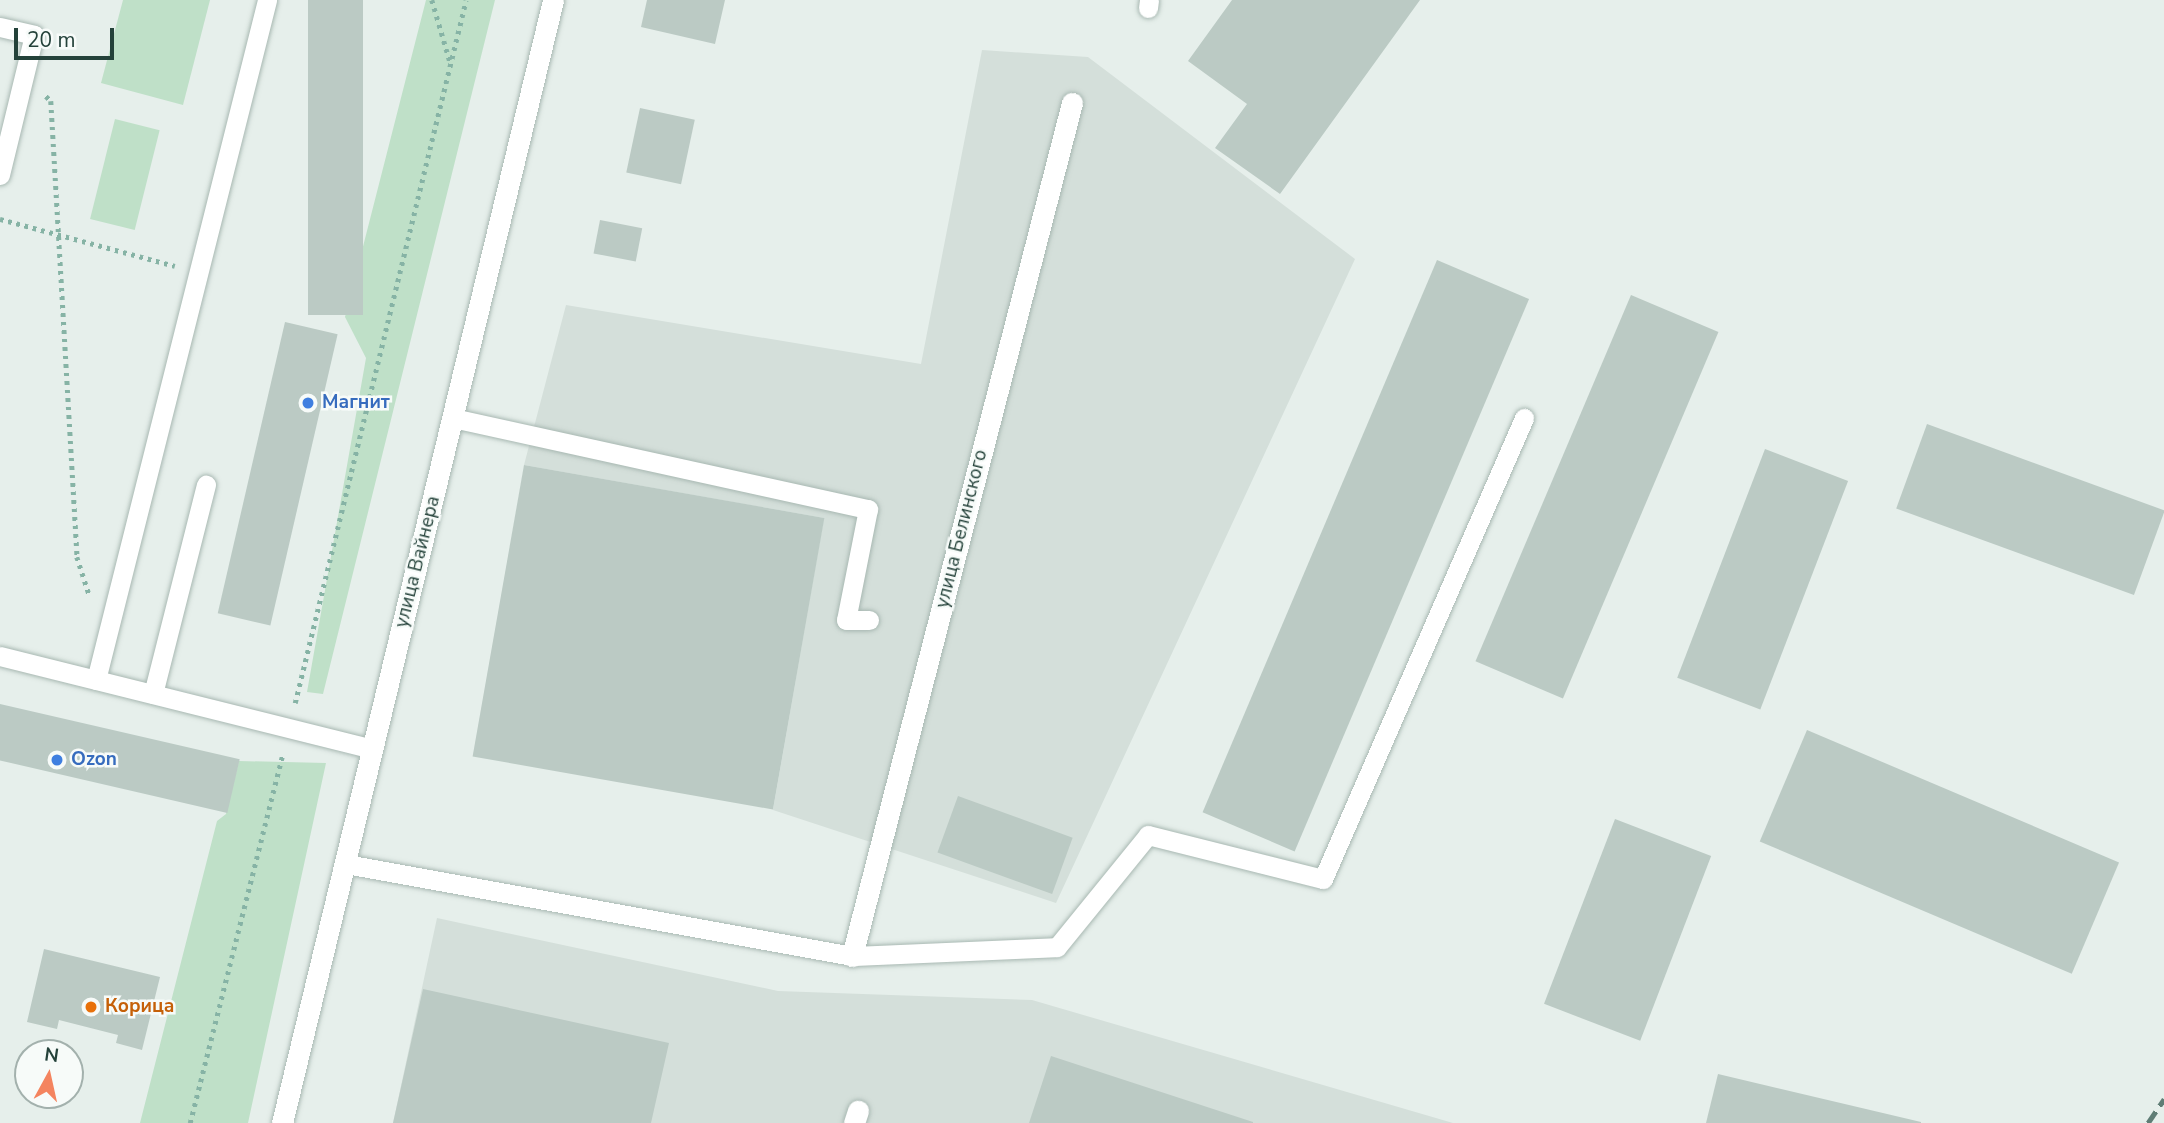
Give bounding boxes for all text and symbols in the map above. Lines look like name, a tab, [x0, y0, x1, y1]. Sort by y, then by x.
scale bar	[18, 14, 117, 58]
text: 20 m	[27, 26, 76, 54]
place label: Магнит	[322, 392, 390, 414]
marker: Магнит	[300, 395, 316, 411]
street label: улица Белинского	[931, 447, 993, 611]
street label: улица Вайнера	[391, 494, 445, 630]
place label: Ozon	[71, 749, 117, 771]
marker: Ozon	[49, 752, 65, 768]
place label: Корица	[105, 996, 175, 1018]
marker: Корица	[83, 999, 99, 1015]
north arrow	[14, 1039, 84, 1109]
text: N	[43, 1041, 60, 1069]

